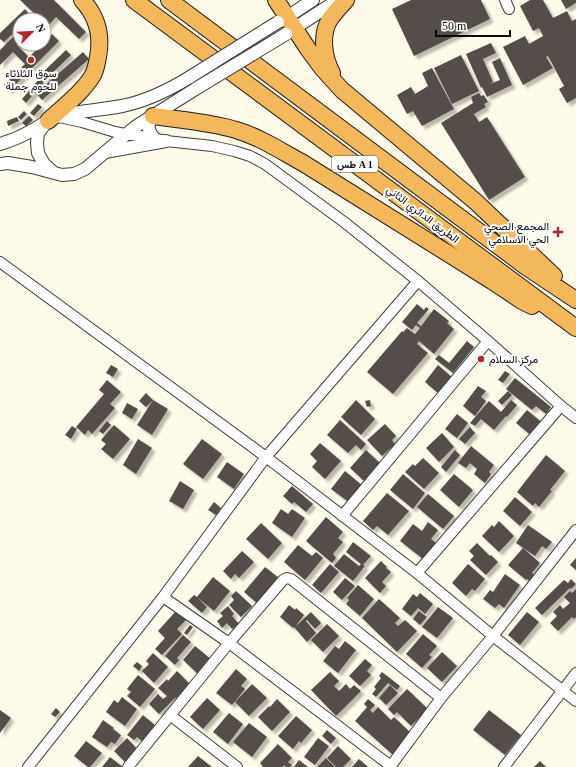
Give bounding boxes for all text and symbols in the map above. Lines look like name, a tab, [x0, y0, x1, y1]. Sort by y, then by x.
north arrow	[12, 12, 52, 52]
scale bar	[436, 12, 510, 38]
text: 50 m	[442, 19, 467, 33]
text: N	[34, 22, 48, 34]
marker: سوق الثلاثاء للحوم جملة	[26, 55, 36, 65]
place label: سوق الثلاثاء للحوم جملة	[5, 67, 57, 94]
road number: طس A 1	[332, 156, 378, 172]
street label: الطريق الدائري الثاني	[382, 183, 462, 248]
place label: المجمع الصحي الحي الاسلامي	[484, 220, 549, 249]
marker: المجمع الصحي الحي الاسلامي	[552, 226, 564, 238]
place label: مركز السلام	[489, 353, 538, 367]
marker: مركز السلام	[476, 354, 486, 364]

